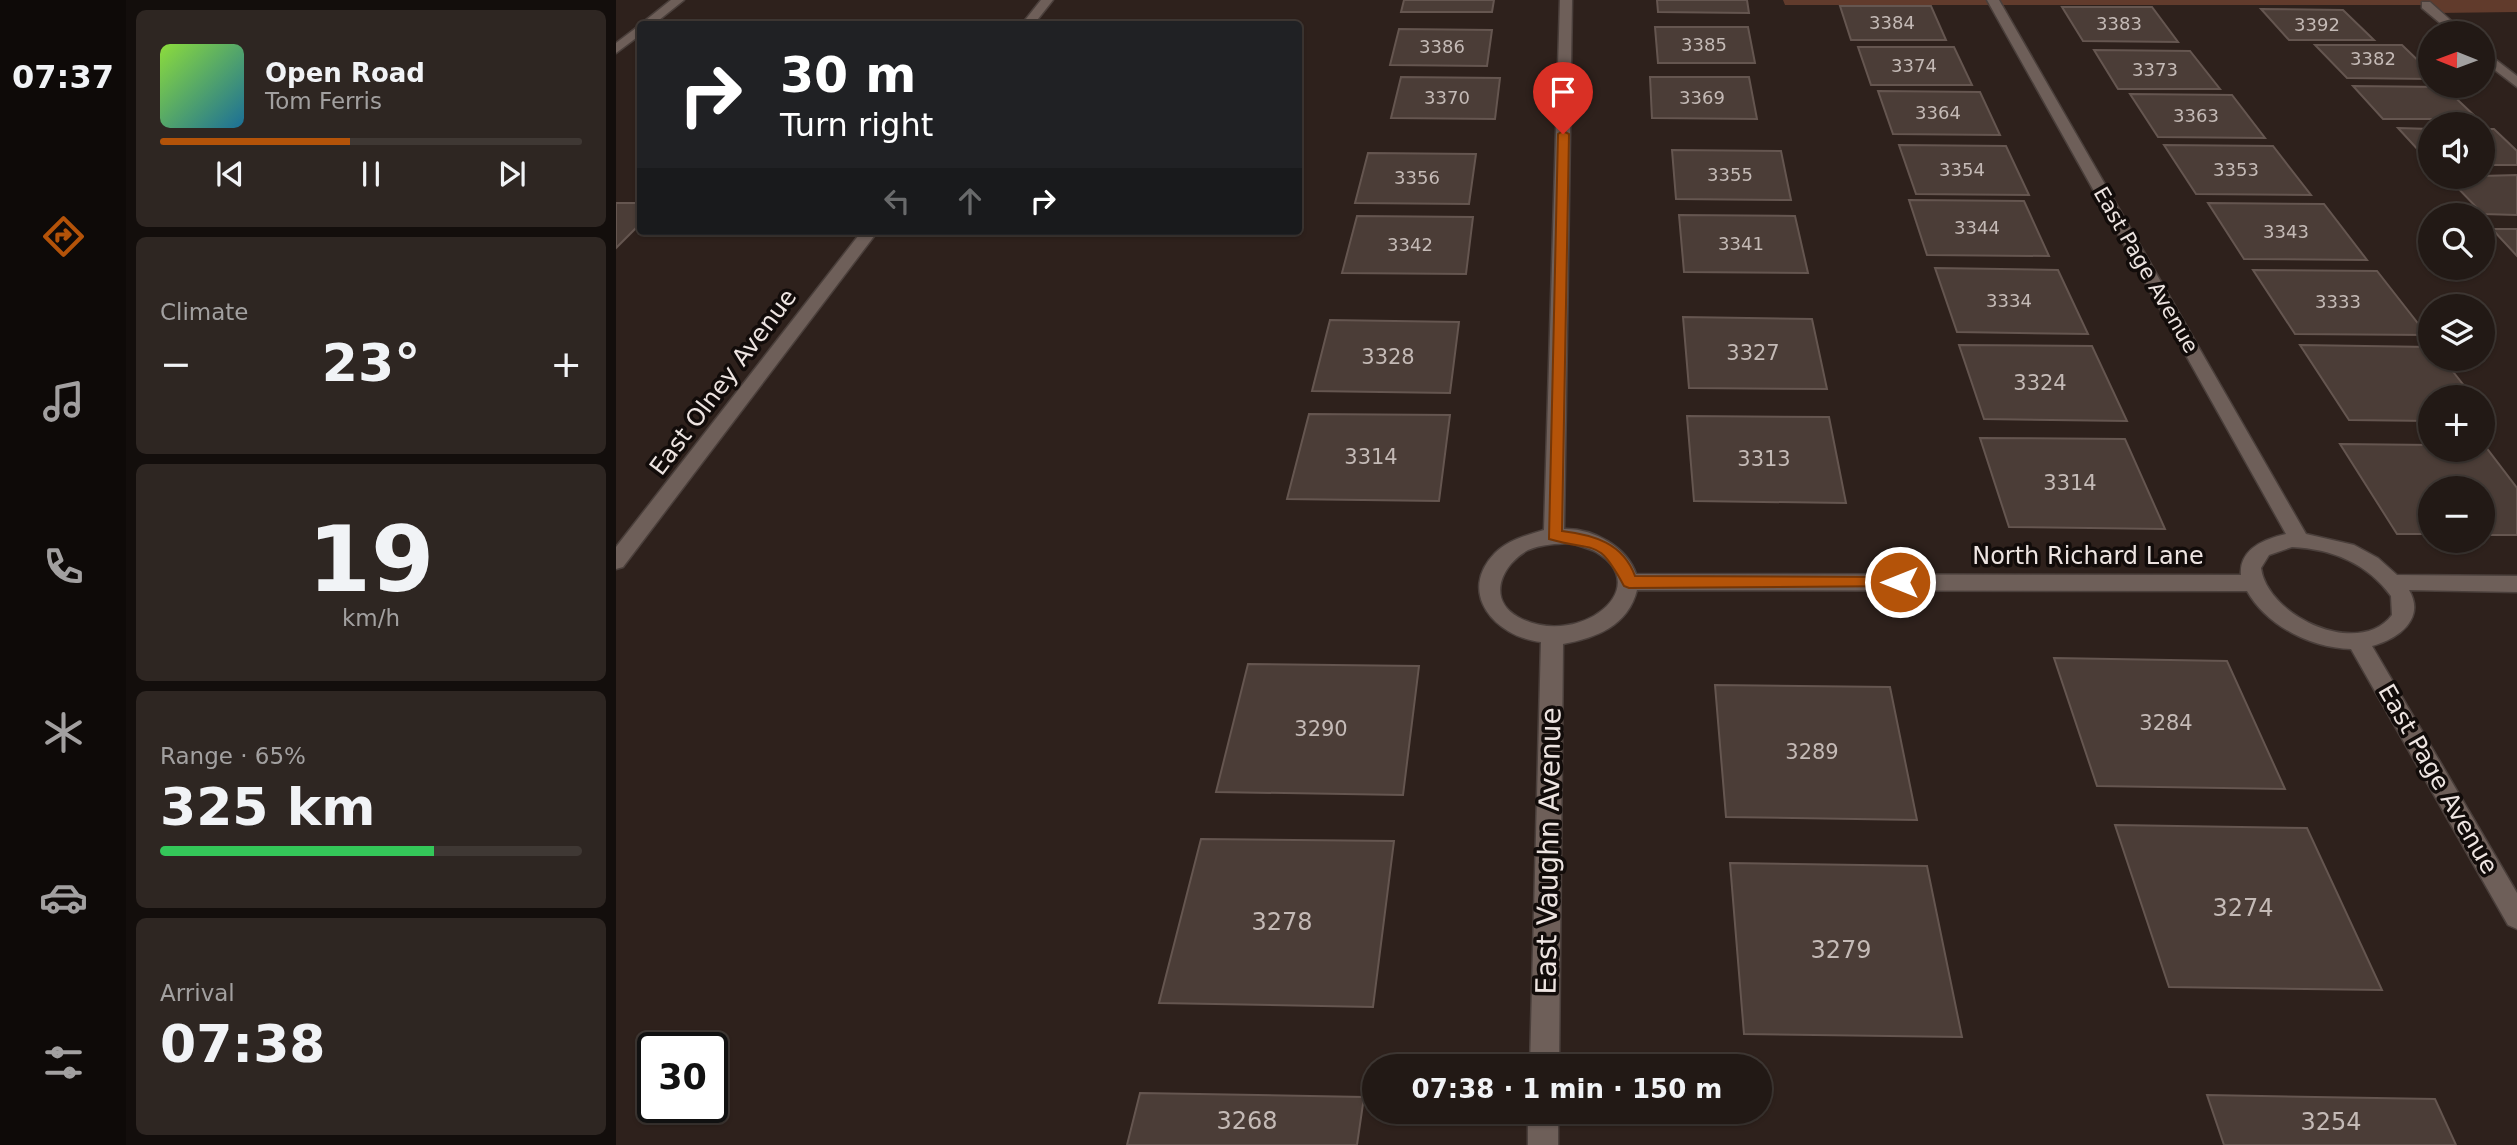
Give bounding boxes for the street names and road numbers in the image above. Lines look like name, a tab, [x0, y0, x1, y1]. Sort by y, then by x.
street label: East Page Avenue	[2089, 183, 2203, 357]
street label: East Olney Avenue	[644, 283, 802, 481]
street label: North Richard Lane	[1972, 542, 2204, 570]
street label: East Page Avenue	[2372, 679, 2504, 879]
street label: East Vaughn Avenue	[1529, 707, 1568, 995]

